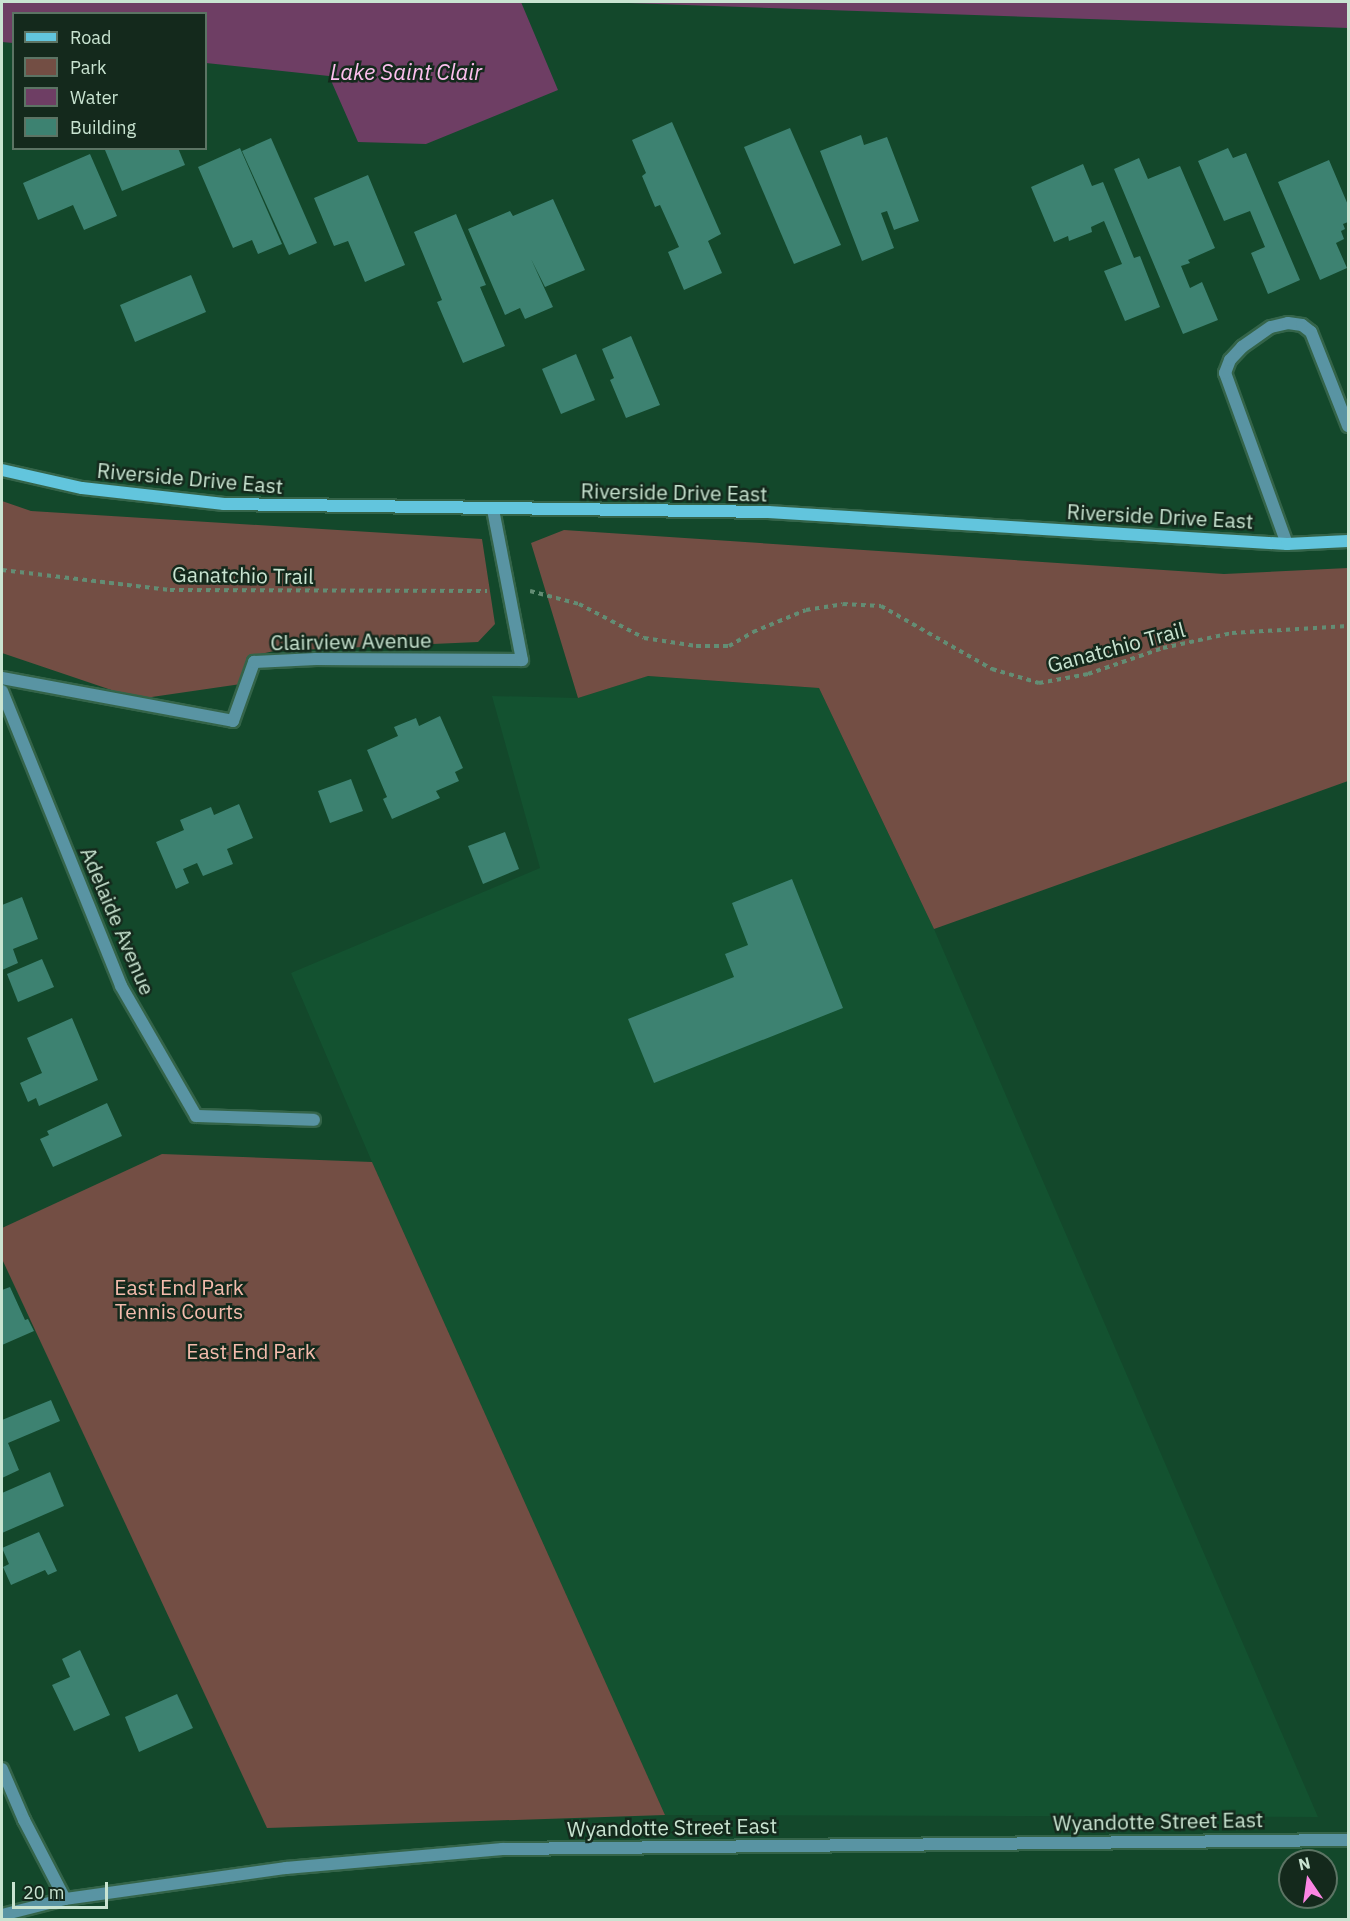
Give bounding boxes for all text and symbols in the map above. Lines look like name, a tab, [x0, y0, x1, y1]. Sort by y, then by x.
legend	[12, 12, 207, 150]
text: Road	[70, 26, 111, 49]
text: Park	[70, 56, 106, 79]
water label: Lake Saint Clair	[330, 59, 482, 85]
text: Water	[70, 86, 118, 109]
text: Building	[70, 116, 136, 139]
street label: Riverside Drive East	[96, 457, 284, 499]
street label: Riverside Drive East	[580, 478, 768, 506]
street label: Riverside Drive East	[1066, 499, 1254, 533]
street label: Ganatchio Trail	[172, 561, 314, 589]
street label: Ganatchio Trail	[1044, 617, 1188, 677]
street label: Clairview Avenue	[270, 627, 432, 655]
street label: Adelaide Avenue	[76, 843, 160, 999]
park label: East End Park Tennis Courts	[114, 1274, 244, 1324]
park label: East End Park	[186, 1338, 316, 1364]
street label: Wyandotte Street East	[1053, 1807, 1263, 1835]
street label: Wyandotte Street East	[567, 1813, 777, 1841]
north arrow	[1278, 1849, 1338, 1909]
text: N	[1297, 1852, 1312, 1874]
scale bar	[15, 1870, 111, 1908]
text: 20 m	[23, 1881, 65, 1904]

